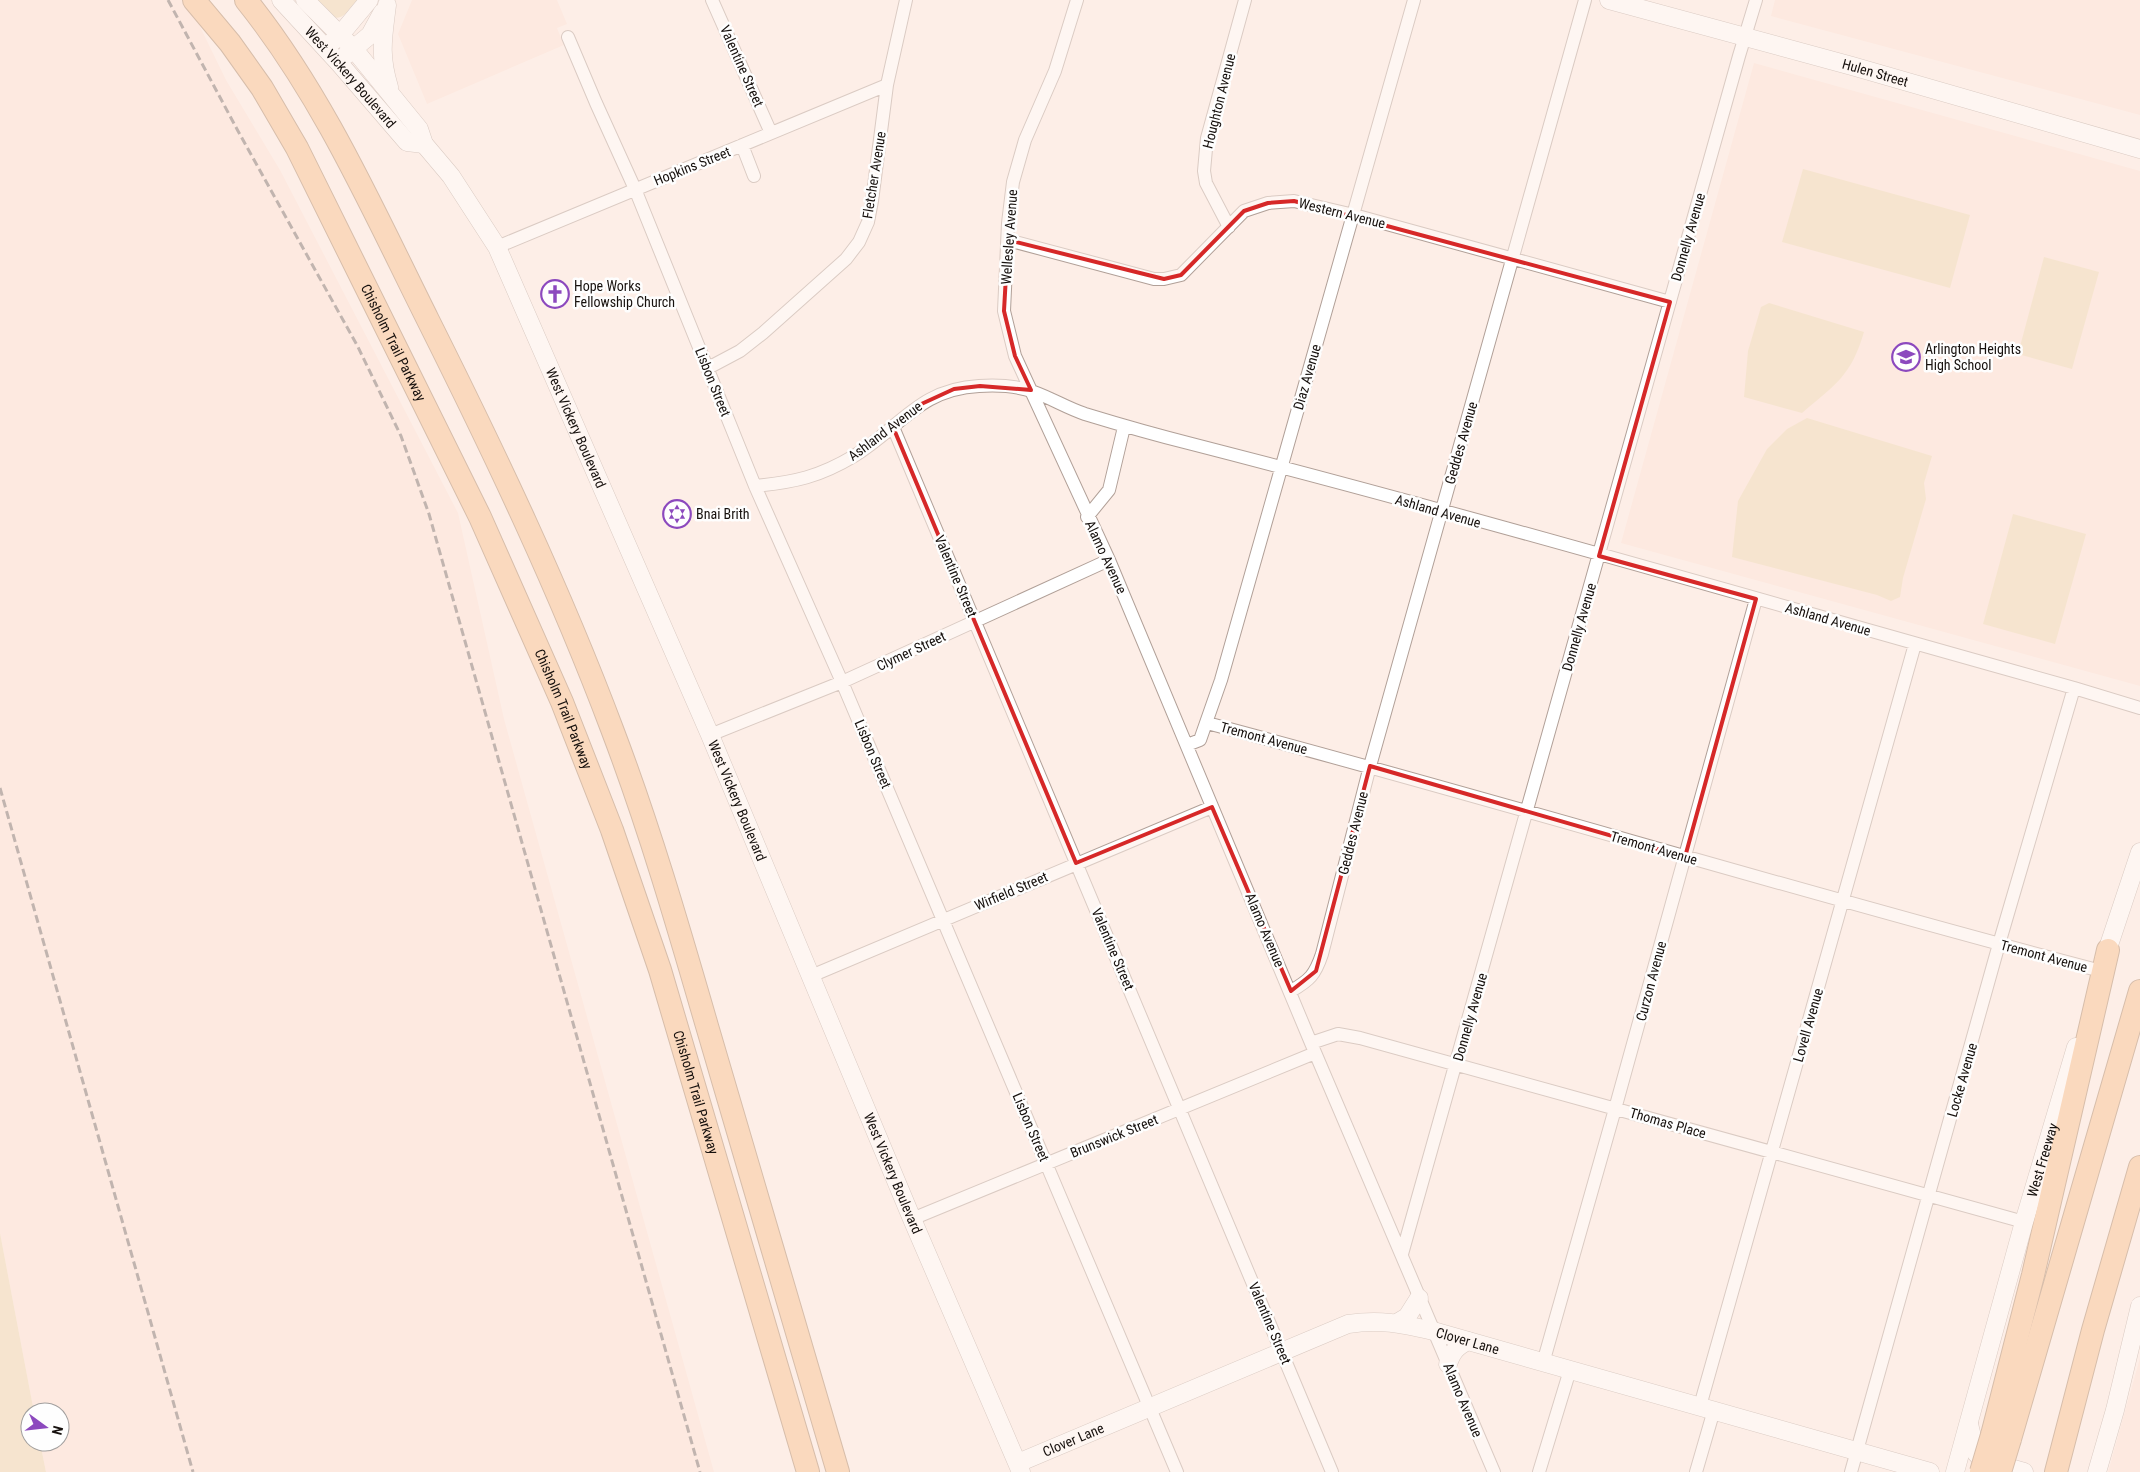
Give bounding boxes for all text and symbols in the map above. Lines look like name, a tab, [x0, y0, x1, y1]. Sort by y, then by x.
street label: West Vickery Boulevard	[302, 23, 399, 131]
street label: Valentine Street	[717, 23, 767, 109]
street label: Houghton Avenue	[1199, 51, 1239, 150]
street label: Hulen Street	[1840, 56, 1910, 90]
street label: Fletcher Avenue	[859, 130, 889, 220]
street label: Hopkins Street	[651, 143, 733, 189]
street label: Wellesley Avenue	[998, 188, 1020, 285]
street label: Donnelly Avenue	[1668, 191, 1708, 283]
street label: Western Avenue	[1297, 195, 1387, 232]
place label: Hope Works Fellowship Church	[574, 278, 675, 310]
church icon: Hope Works Fellowship Church	[540, 279, 570, 309]
street label: Chisholm Trail Parkway	[358, 281, 429, 404]
place label: Arlington Heights High School	[1925, 341, 2021, 373]
street label: Diaz Avenue	[1290, 342, 1324, 412]
school or university icon: Arlington Heights High School	[1891, 342, 1921, 372]
street label: Lisbon Street	[692, 345, 734, 419]
street label: West Vickery Boulevard	[543, 365, 609, 490]
street label: Ashland Avenue	[845, 398, 925, 464]
street label: Geddes Avenue	[1442, 399, 1481, 486]
street label: Ashland Avenue	[1393, 491, 1483, 531]
synagogue icon: Bnai Brith	[662, 499, 692, 529]
place label: Bnai Brith	[696, 506, 750, 522]
street label: Alamo Avenue	[1082, 518, 1130, 597]
street label: Valentine Street	[932, 533, 980, 619]
street label: Donnelly Avenue	[1559, 581, 1599, 673]
street label: Ashland Avenue	[1783, 599, 1873, 639]
street label: Clymer Street	[874, 628, 948, 674]
street label: Chisholm Trail Parkway	[531, 646, 595, 771]
street label: Lisbon Street	[851, 717, 895, 791]
street label: Tremont Avenue	[1219, 719, 1310, 757]
street label: West Vickery Boulevard	[705, 738, 770, 863]
street label: Geddes Avenue	[1335, 789, 1371, 876]
street label: Tremont Avenue	[1609, 828, 1700, 868]
street label: Wirfield Street	[972, 868, 1050, 914]
street label: Alamo Avenue	[1242, 890, 1288, 970]
street label: Valentine Street	[1089, 906, 1137, 992]
street label: Tremont Avenue	[1999, 937, 2090, 975]
street label: Curzon Avenue	[1633, 939, 1669, 1023]
street label: Donnelly Avenue	[1450, 971, 1490, 1063]
street label: Lovell Avenue	[1790, 986, 1826, 1064]
street label: Chisholm Trail Parkway	[670, 1028, 722, 1156]
street label: Locke Avenue	[1944, 1041, 1980, 1119]
street label: Lisbon Street	[1009, 1090, 1053, 1164]
street label: Thomas Place	[1628, 1104, 1708, 1142]
street label: West Vickery Boulevard	[861, 1110, 925, 1236]
street label: Brunswick Street	[1068, 1111, 1160, 1161]
street label: West Freeway	[2024, 1121, 2061, 1199]
street label: Valentine Street	[1246, 1280, 1294, 1366]
street label: Clover Lane	[1434, 1324, 1501, 1357]
street label: Alamo Avenue	[1440, 1360, 1486, 1440]
north arrow	[20, 1402, 70, 1452]
street label: Clover Lane	[1040, 1420, 1107, 1460]
text: N	[49, 1424, 66, 1437]

